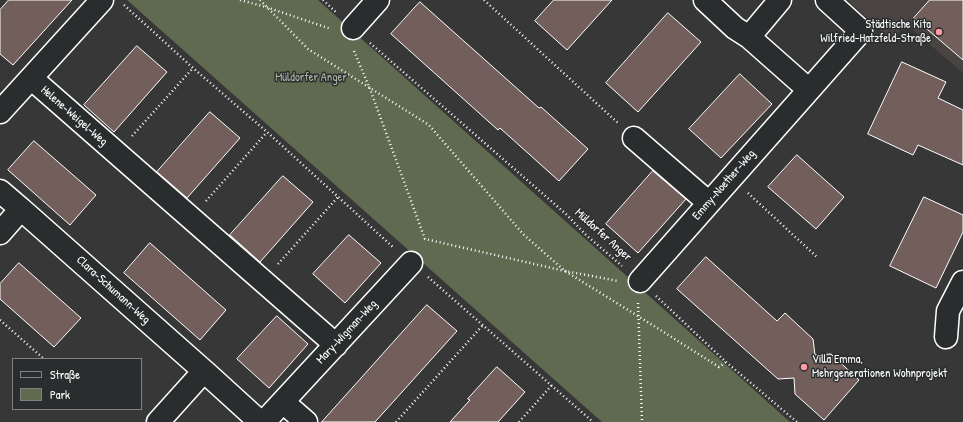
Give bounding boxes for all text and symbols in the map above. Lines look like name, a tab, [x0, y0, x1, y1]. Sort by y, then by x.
place label: Städtische Kita Wilfried-Hatzfeld-Straße	[820, 18, 931, 46]
marker: Städtische Kita Wilfried-Hatzfeld-Straße	[934, 27, 944, 37]
park label: Müldorfer Anger	[275, 71, 347, 85]
street label: Helene-Weigel-Weg	[38, 83, 110, 149]
street label: Emmy-Noether-Weg	[690, 147, 758, 223]
street label: Müldorfer Anger	[572, 206, 634, 264]
street label: Clara-Schumann-Weg	[73, 253, 153, 327]
street label: Mary-Wigman-Weg	[314, 297, 380, 367]
place label: Villa Emma, Mehrgenerationen Wohnprojekt	[812, 353, 947, 381]
legend	[12, 358, 142, 410]
marker: Villa Emma, Mehrgenerationen Wohnprojekt	[799, 362, 809, 372]
text: Straße	[50, 366, 80, 383]
text: Park	[50, 386, 70, 403]

